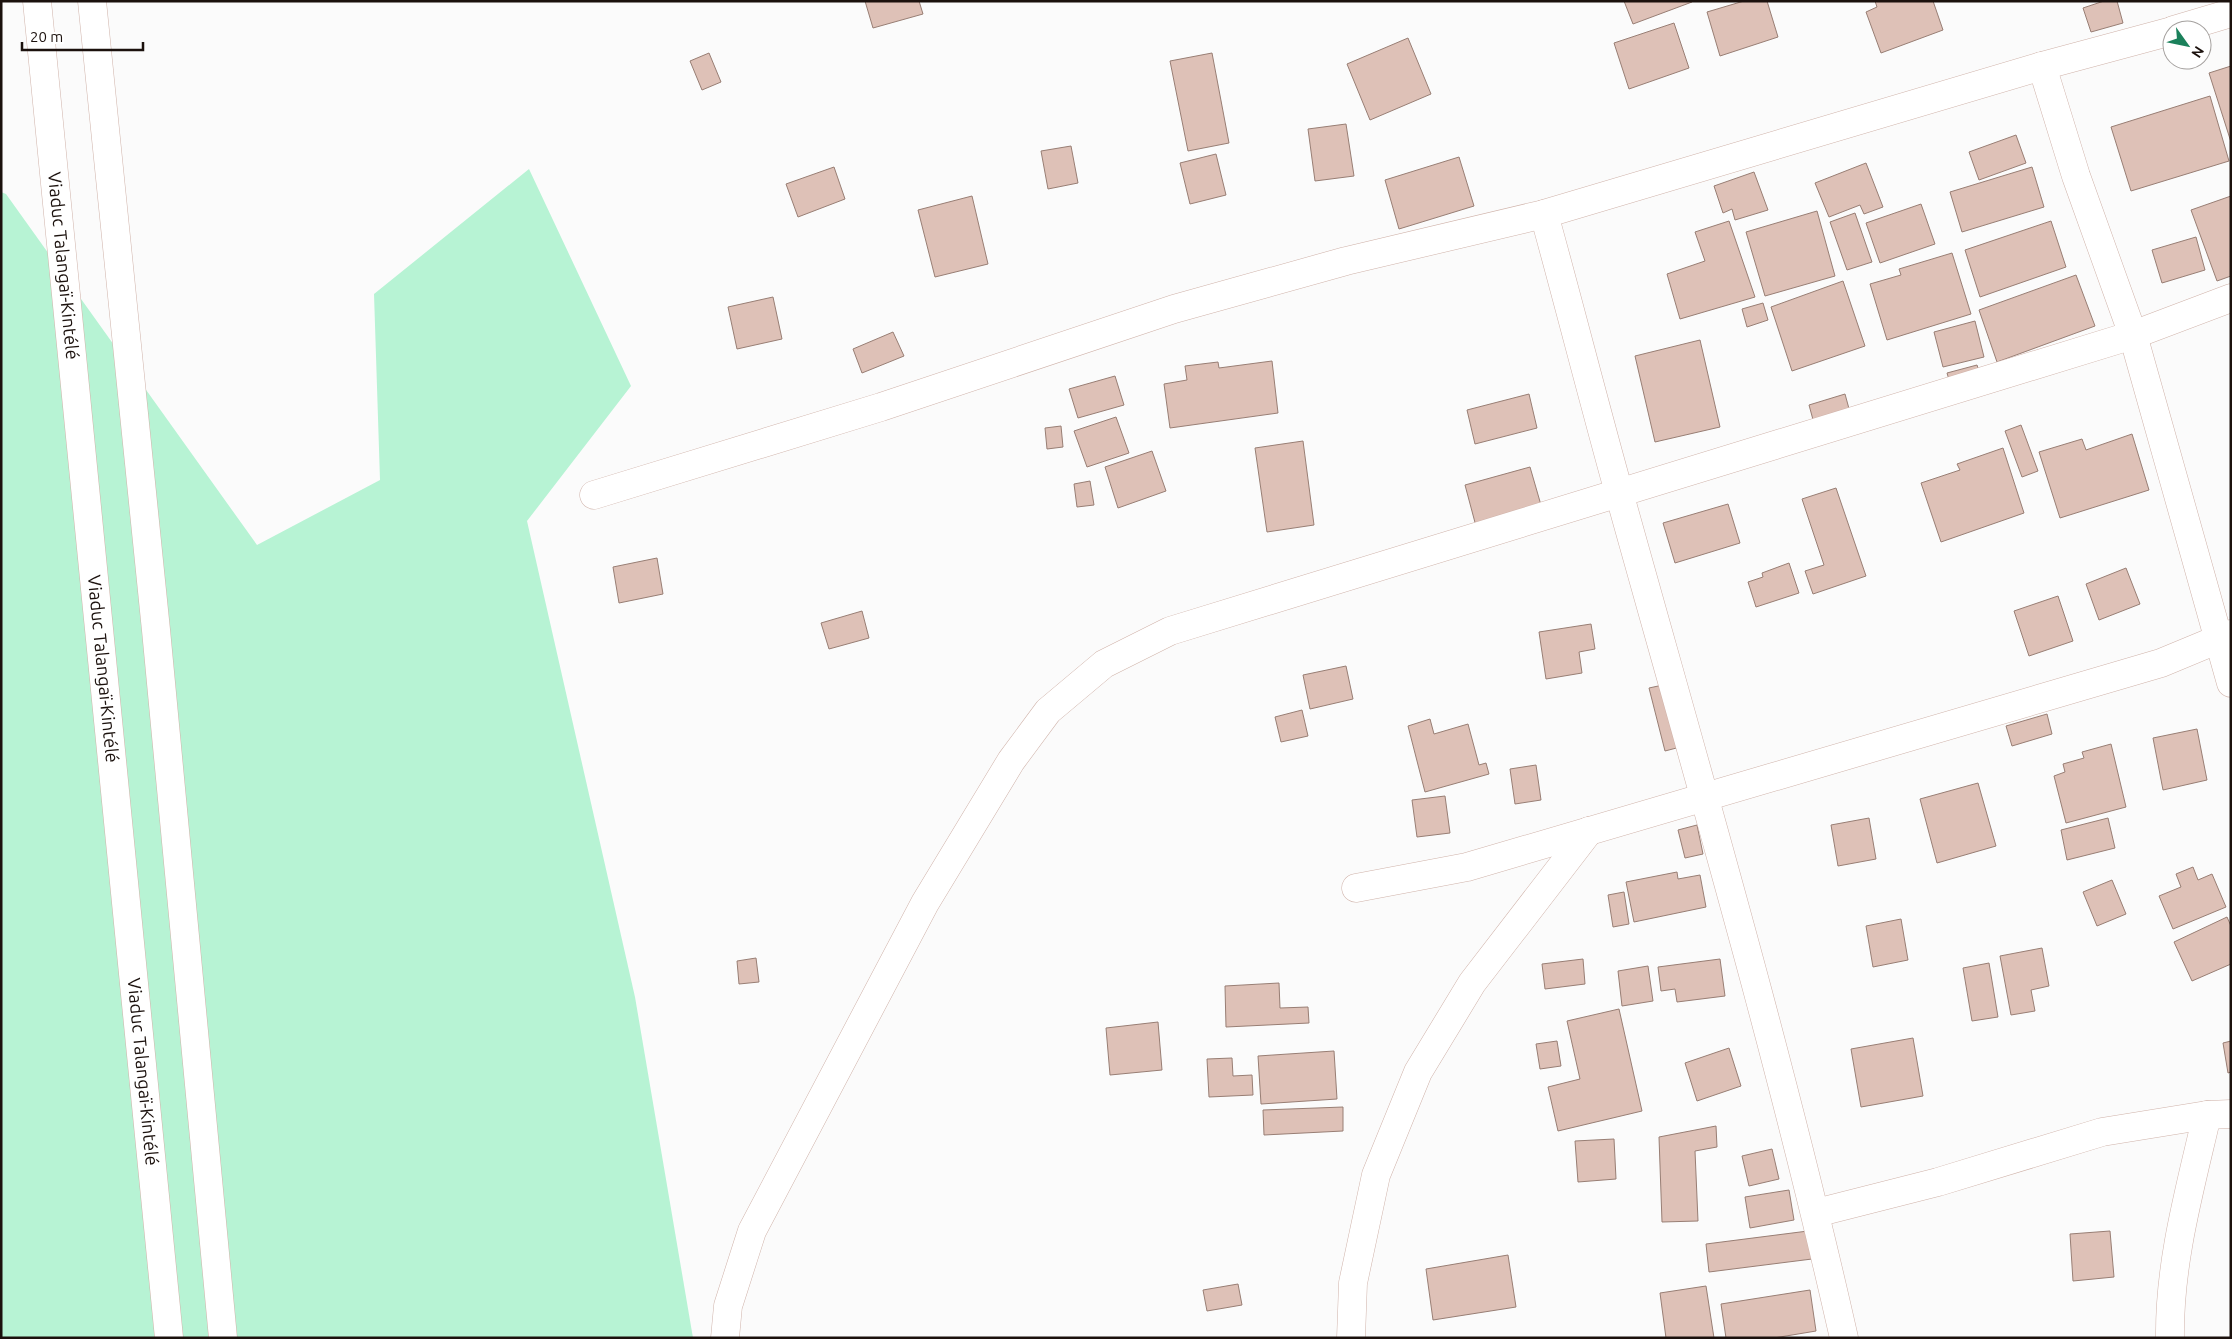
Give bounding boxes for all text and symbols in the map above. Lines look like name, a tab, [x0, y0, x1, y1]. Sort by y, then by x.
scale bar	[22, 20, 144, 52]
north arrow	[2162, 20, 2212, 70]
text: 20 m	[30, 28, 63, 45]
text: N	[2188, 43, 2207, 61]
street label: Viaduc Talangaï-Kintélé	[45, 171, 83, 360]
street label: Viaduc Talangaï-Kintélé	[85, 574, 123, 764]
street label: Viaduc Talangaï-Kintélé	[124, 977, 163, 1167]

